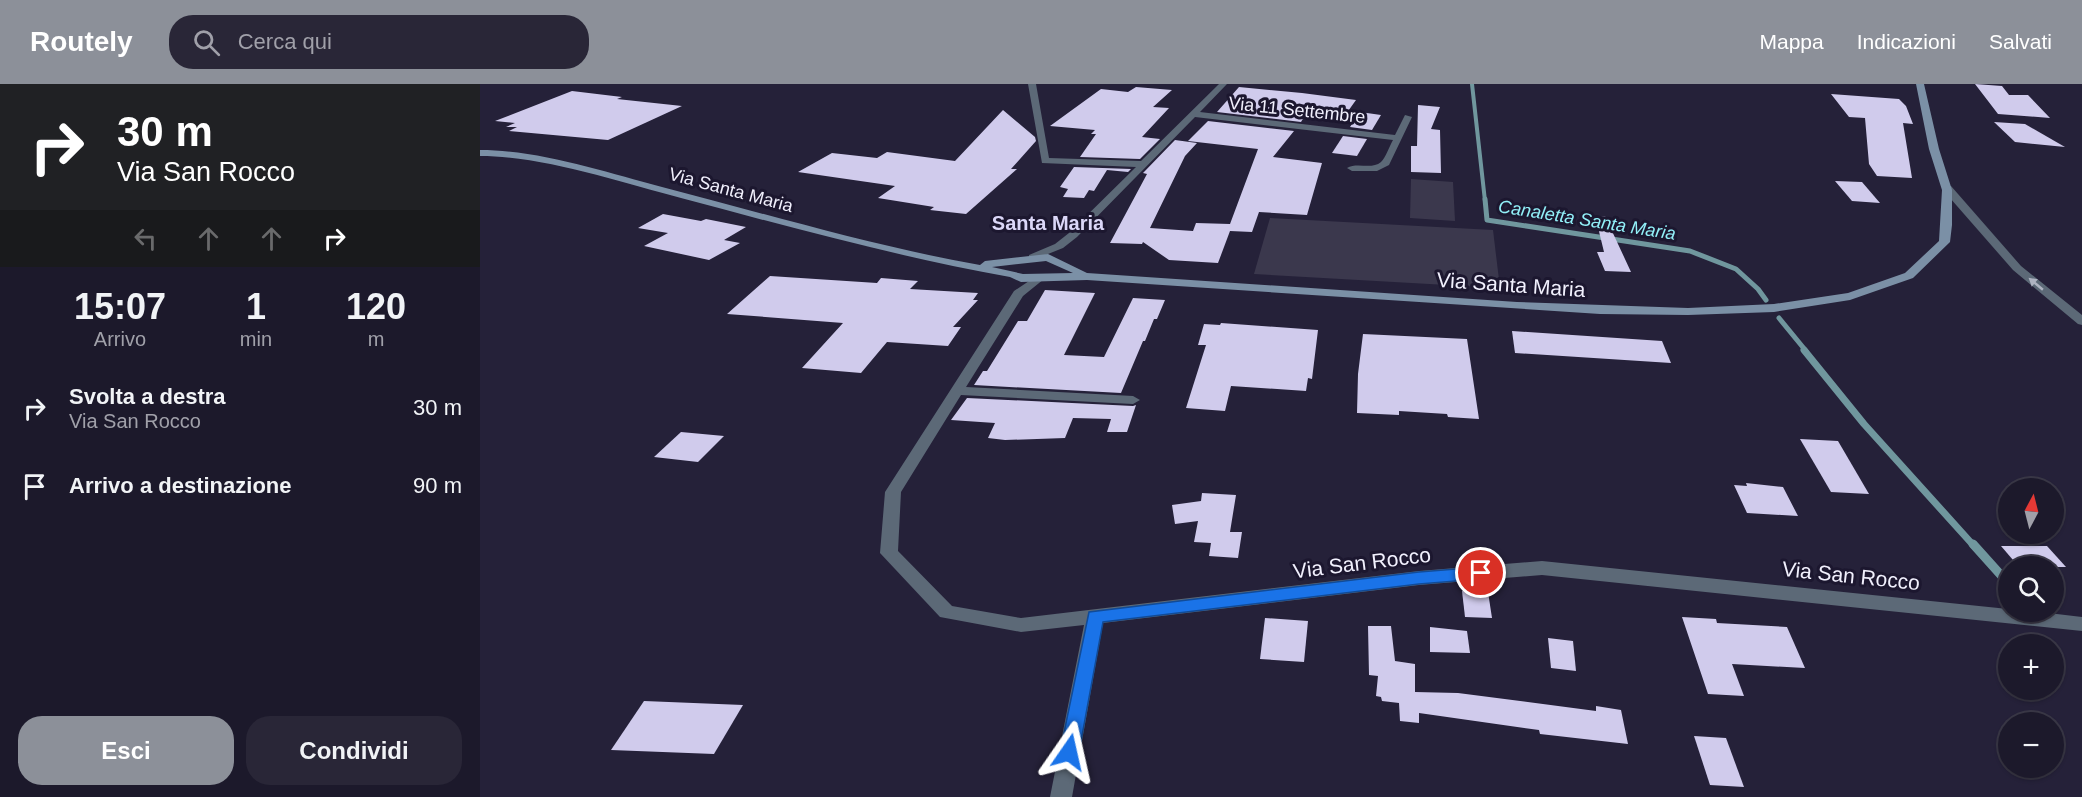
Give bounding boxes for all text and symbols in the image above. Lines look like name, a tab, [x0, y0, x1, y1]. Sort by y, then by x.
search box	[169, 15, 589, 69]
text: Routely	[30, 26, 133, 57]
icon: search	[190, 26, 223, 59]
text: Cerca qui	[238, 29, 332, 54]
text: Mappa	[1760, 30, 1824, 53]
text: Indicazioni	[1857, 30, 1956, 53]
text: Salvati	[1989, 30, 2052, 53]
street label: Via 11 Settembre	[1228, 93, 1366, 127]
icon: right	[18, 108, 96, 186]
text: 30 m	[117, 108, 213, 155]
text: Via San Rocco	[117, 157, 295, 187]
street label: Via Santa Maria	[667, 164, 796, 216]
water label: Canaletta Santa Maria	[1497, 196, 1677, 244]
district label: Santa Maria	[992, 212, 1105, 234]
icon: left	[129, 222, 162, 255]
icon: ahead	[192, 222, 225, 255]
icon: ahead	[255, 222, 288, 255]
icon: right	[318, 222, 351, 255]
street label: Via Santa Maria	[1436, 268, 1586, 301]
one-way arrow	[2028, 278, 2044, 291]
text: 15:07	[74, 286, 166, 327]
text: 1	[246, 286, 266, 327]
text: 120	[346, 286, 406, 327]
text: Arrivo	[94, 328, 146, 350]
text: min	[240, 328, 272, 350]
text: m	[368, 328, 384, 350]
text: Svolta a destra	[69, 384, 226, 409]
icon: right	[18, 392, 51, 425]
text: 30 m	[413, 395, 462, 420]
text: Via San Rocco	[69, 410, 201, 432]
icon: arrive	[18, 470, 51, 503]
text: Arrivo a destinazione	[69, 473, 292, 498]
text: 90 m	[413, 473, 462, 498]
north arrow	[1998, 478, 2064, 544]
map controls	[1998, 478, 2064, 778]
street label: Via San Rocco	[1292, 543, 1432, 582]
pin	[1455, 547, 1506, 598]
icon: arrive	[1464, 556, 1497, 589]
button: search	[1998, 556, 2064, 622]
street label: Via San Rocco	[1781, 557, 1921, 594]
button: +	[1998, 634, 2064, 700]
button: −	[1998, 712, 2064, 778]
button: Esci	[18, 716, 234, 785]
button: Condividi	[246, 716, 462, 785]
position arrow	[1037, 720, 1101, 784]

